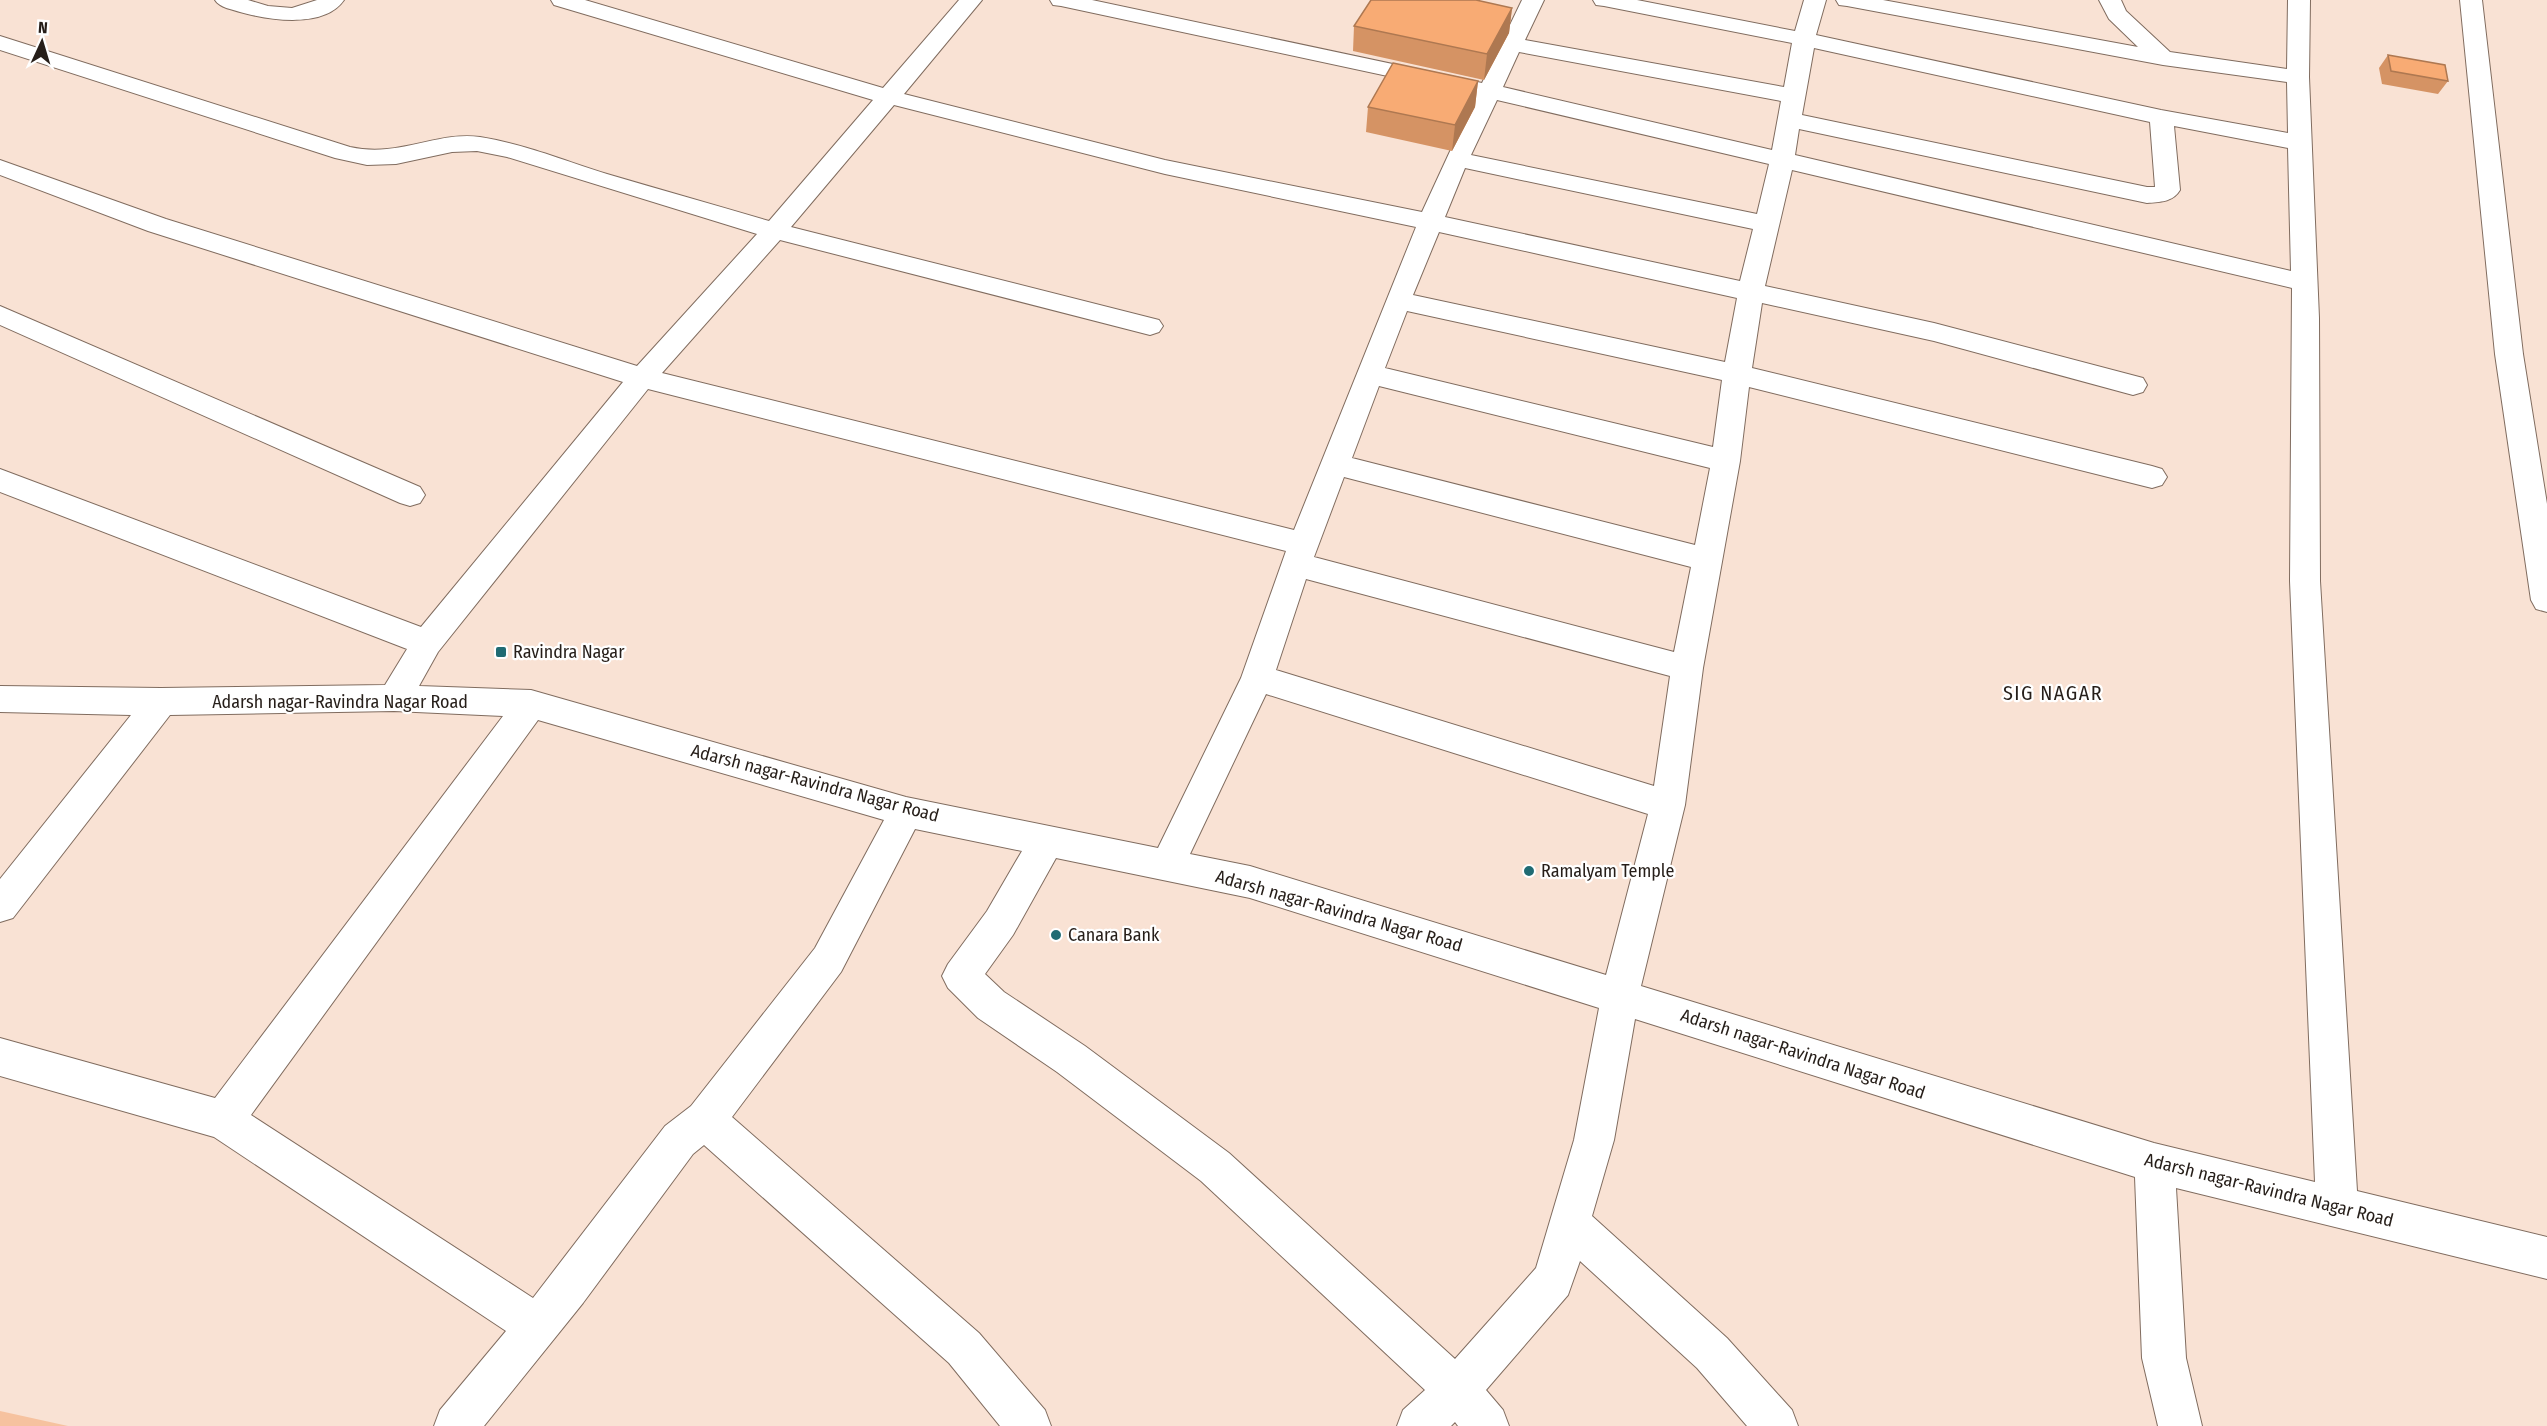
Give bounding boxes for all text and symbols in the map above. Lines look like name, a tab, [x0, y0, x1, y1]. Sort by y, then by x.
north arrow	[12, 12, 72, 72]
text: N	[38, 18, 48, 37]
place label: Ravindra Nagar	[513, 641, 625, 663]
marker: Ravindra Nagar	[494, 645, 508, 659]
district label: SIG NAGAR	[2003, 681, 2103, 705]
street label: Adarsh nagar-Ravindra Nagar Road	[212, 691, 468, 713]
street label: Adarsh nagar-Ravindra Nagar Road	[689, 739, 941, 827]
place label: Ramalyam Temple	[1541, 860, 1674, 882]
marker: Ramalyam Temple	[1522, 864, 1536, 878]
street label: Adarsh nagar-Ravindra Nagar Road	[1213, 865, 1465, 957]
place label: Canara Bank	[1068, 924, 1160, 946]
marker: Canara Bank	[1049, 928, 1063, 942]
street label: Adarsh nagar-Ravindra Nagar Road	[1678, 1004, 1928, 1104]
street label: Adarsh nagar-Ravindra Nagar Road	[2142, 1148, 2396, 1232]

